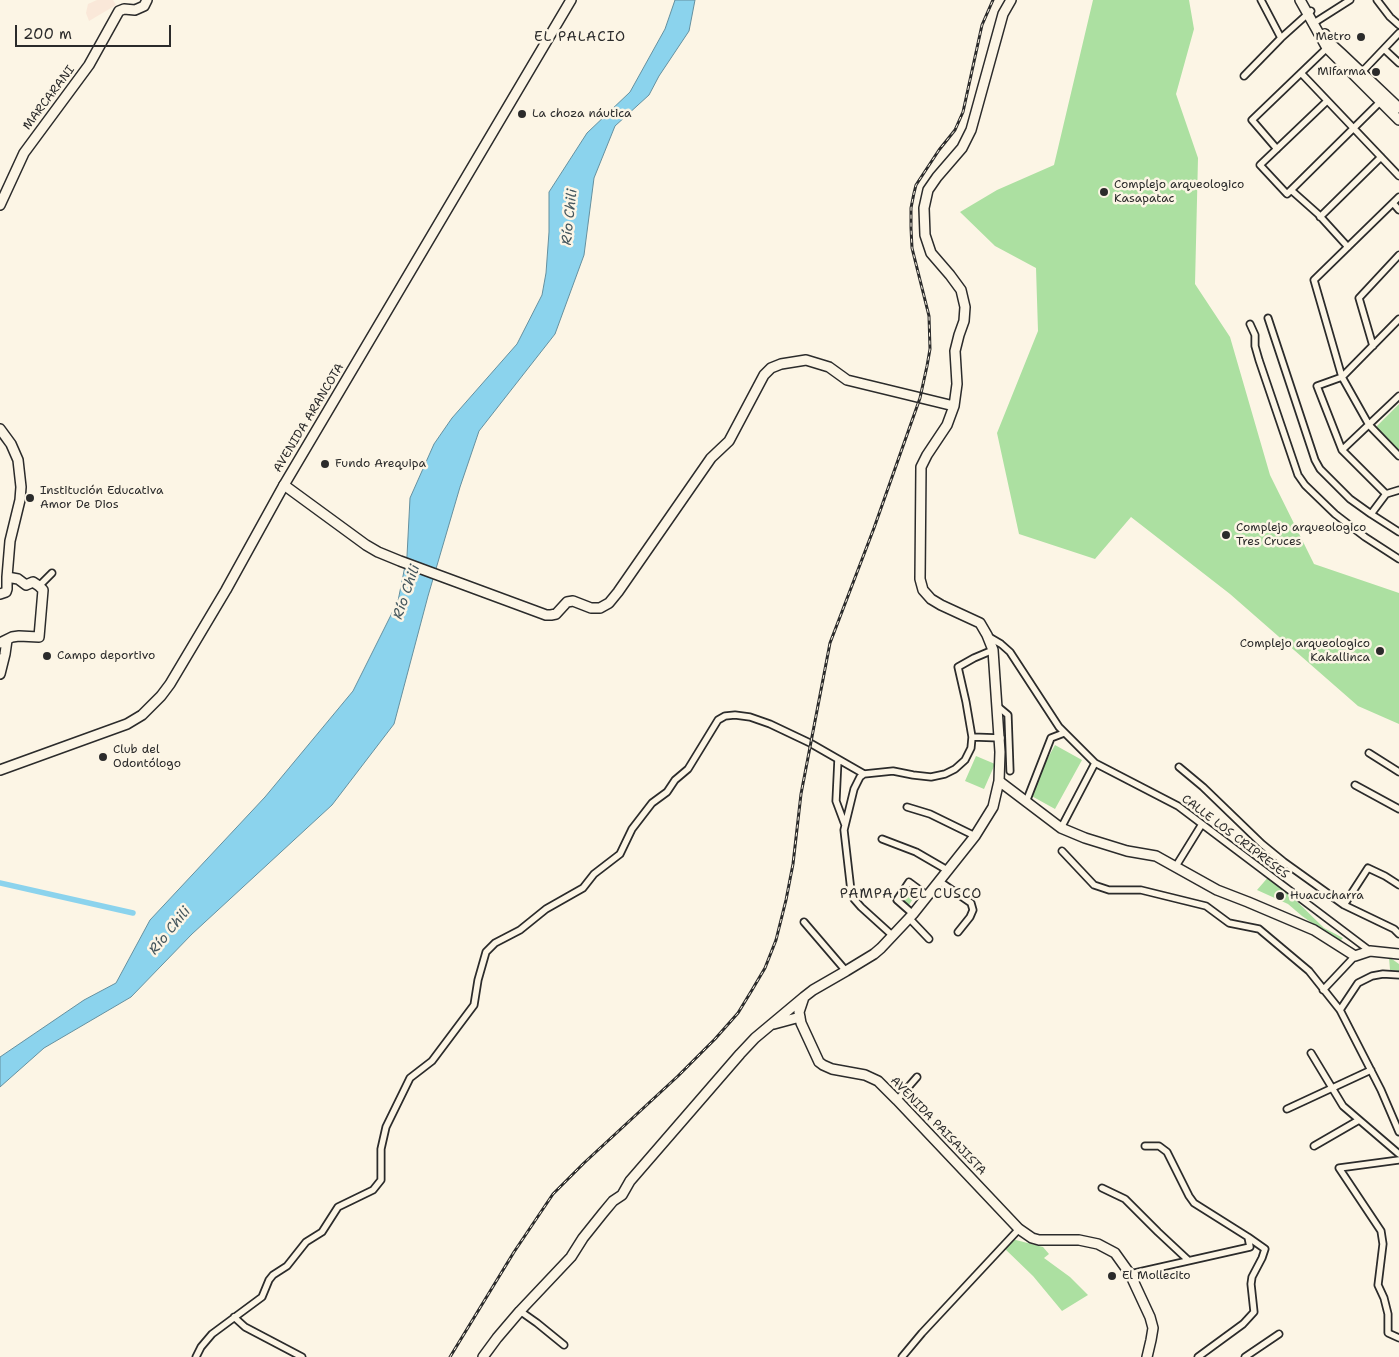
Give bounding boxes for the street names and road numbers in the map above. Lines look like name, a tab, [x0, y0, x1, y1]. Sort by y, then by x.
street label: MARCARANI	[20, 63, 78, 133]
street label: AVENIDA ARANCOTA	[271, 361, 347, 475]
street label: CALLE LOS CRIPRESES	[1179, 792, 1291, 882]
street label: AVENIDA PAISAJISTA	[887, 1074, 989, 1178]

